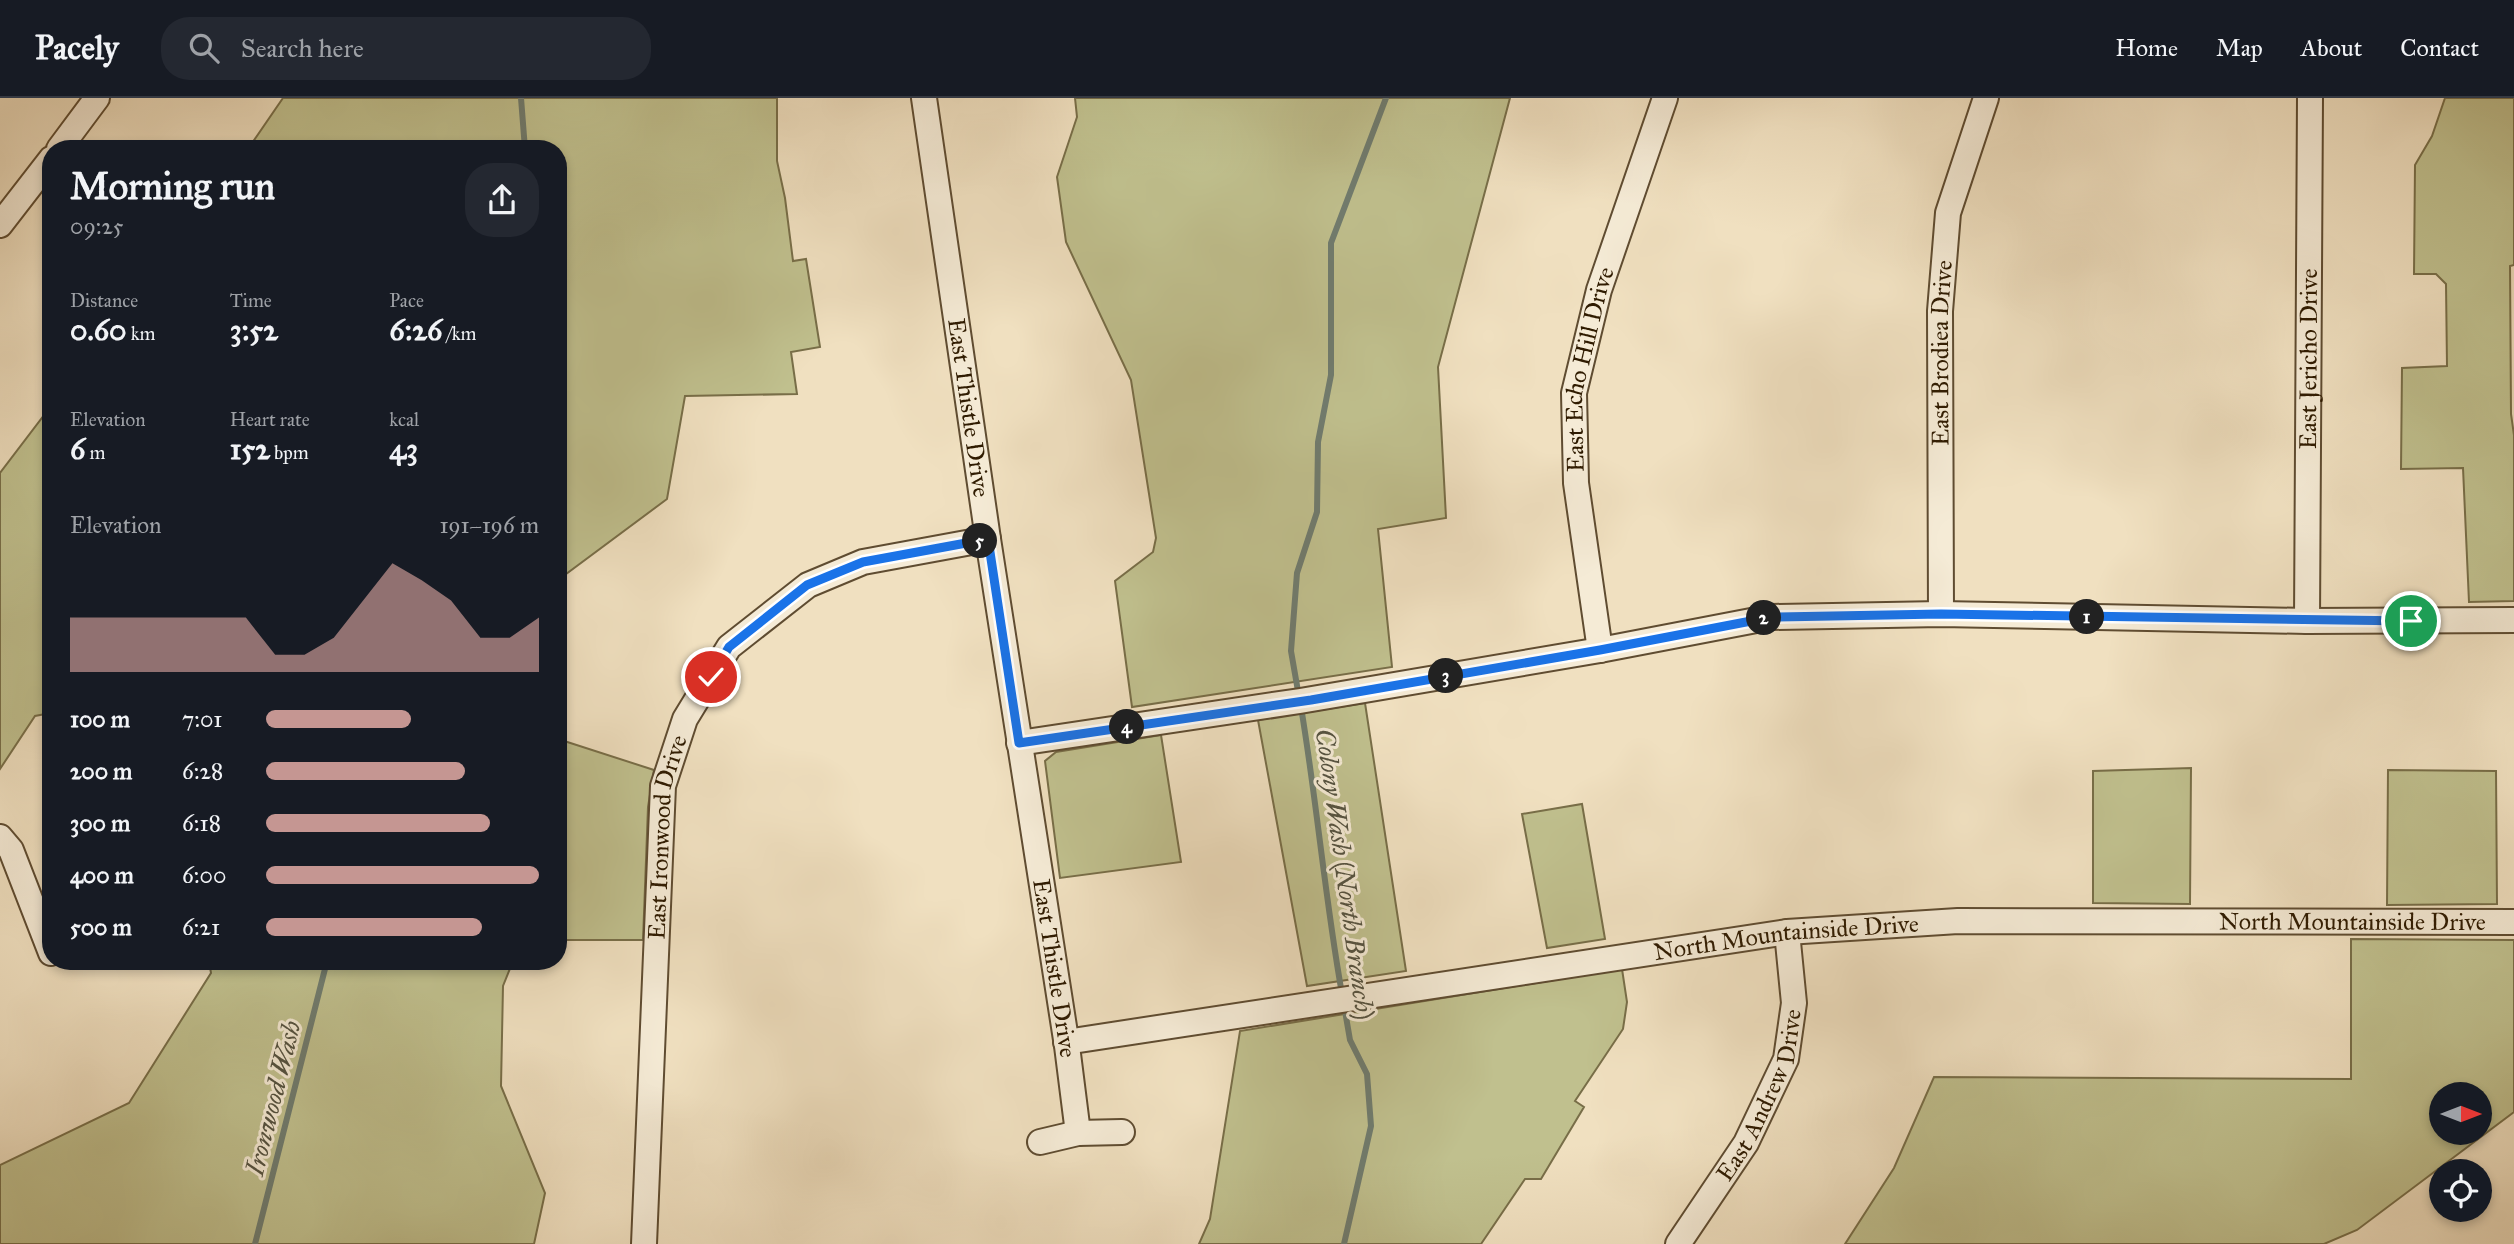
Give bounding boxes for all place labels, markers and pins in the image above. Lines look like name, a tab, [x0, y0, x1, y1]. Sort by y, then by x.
pin: 5	[962, 524, 998, 558]
pin	[2381, 591, 2441, 651]
pin: 1	[2070, 600, 2104, 634]
pin: 2	[1746, 601, 1782, 636]
pin	[681, 647, 741, 707]
pin: 3	[1428, 658, 1464, 694]
pin: 4	[1110, 710, 1144, 744]

